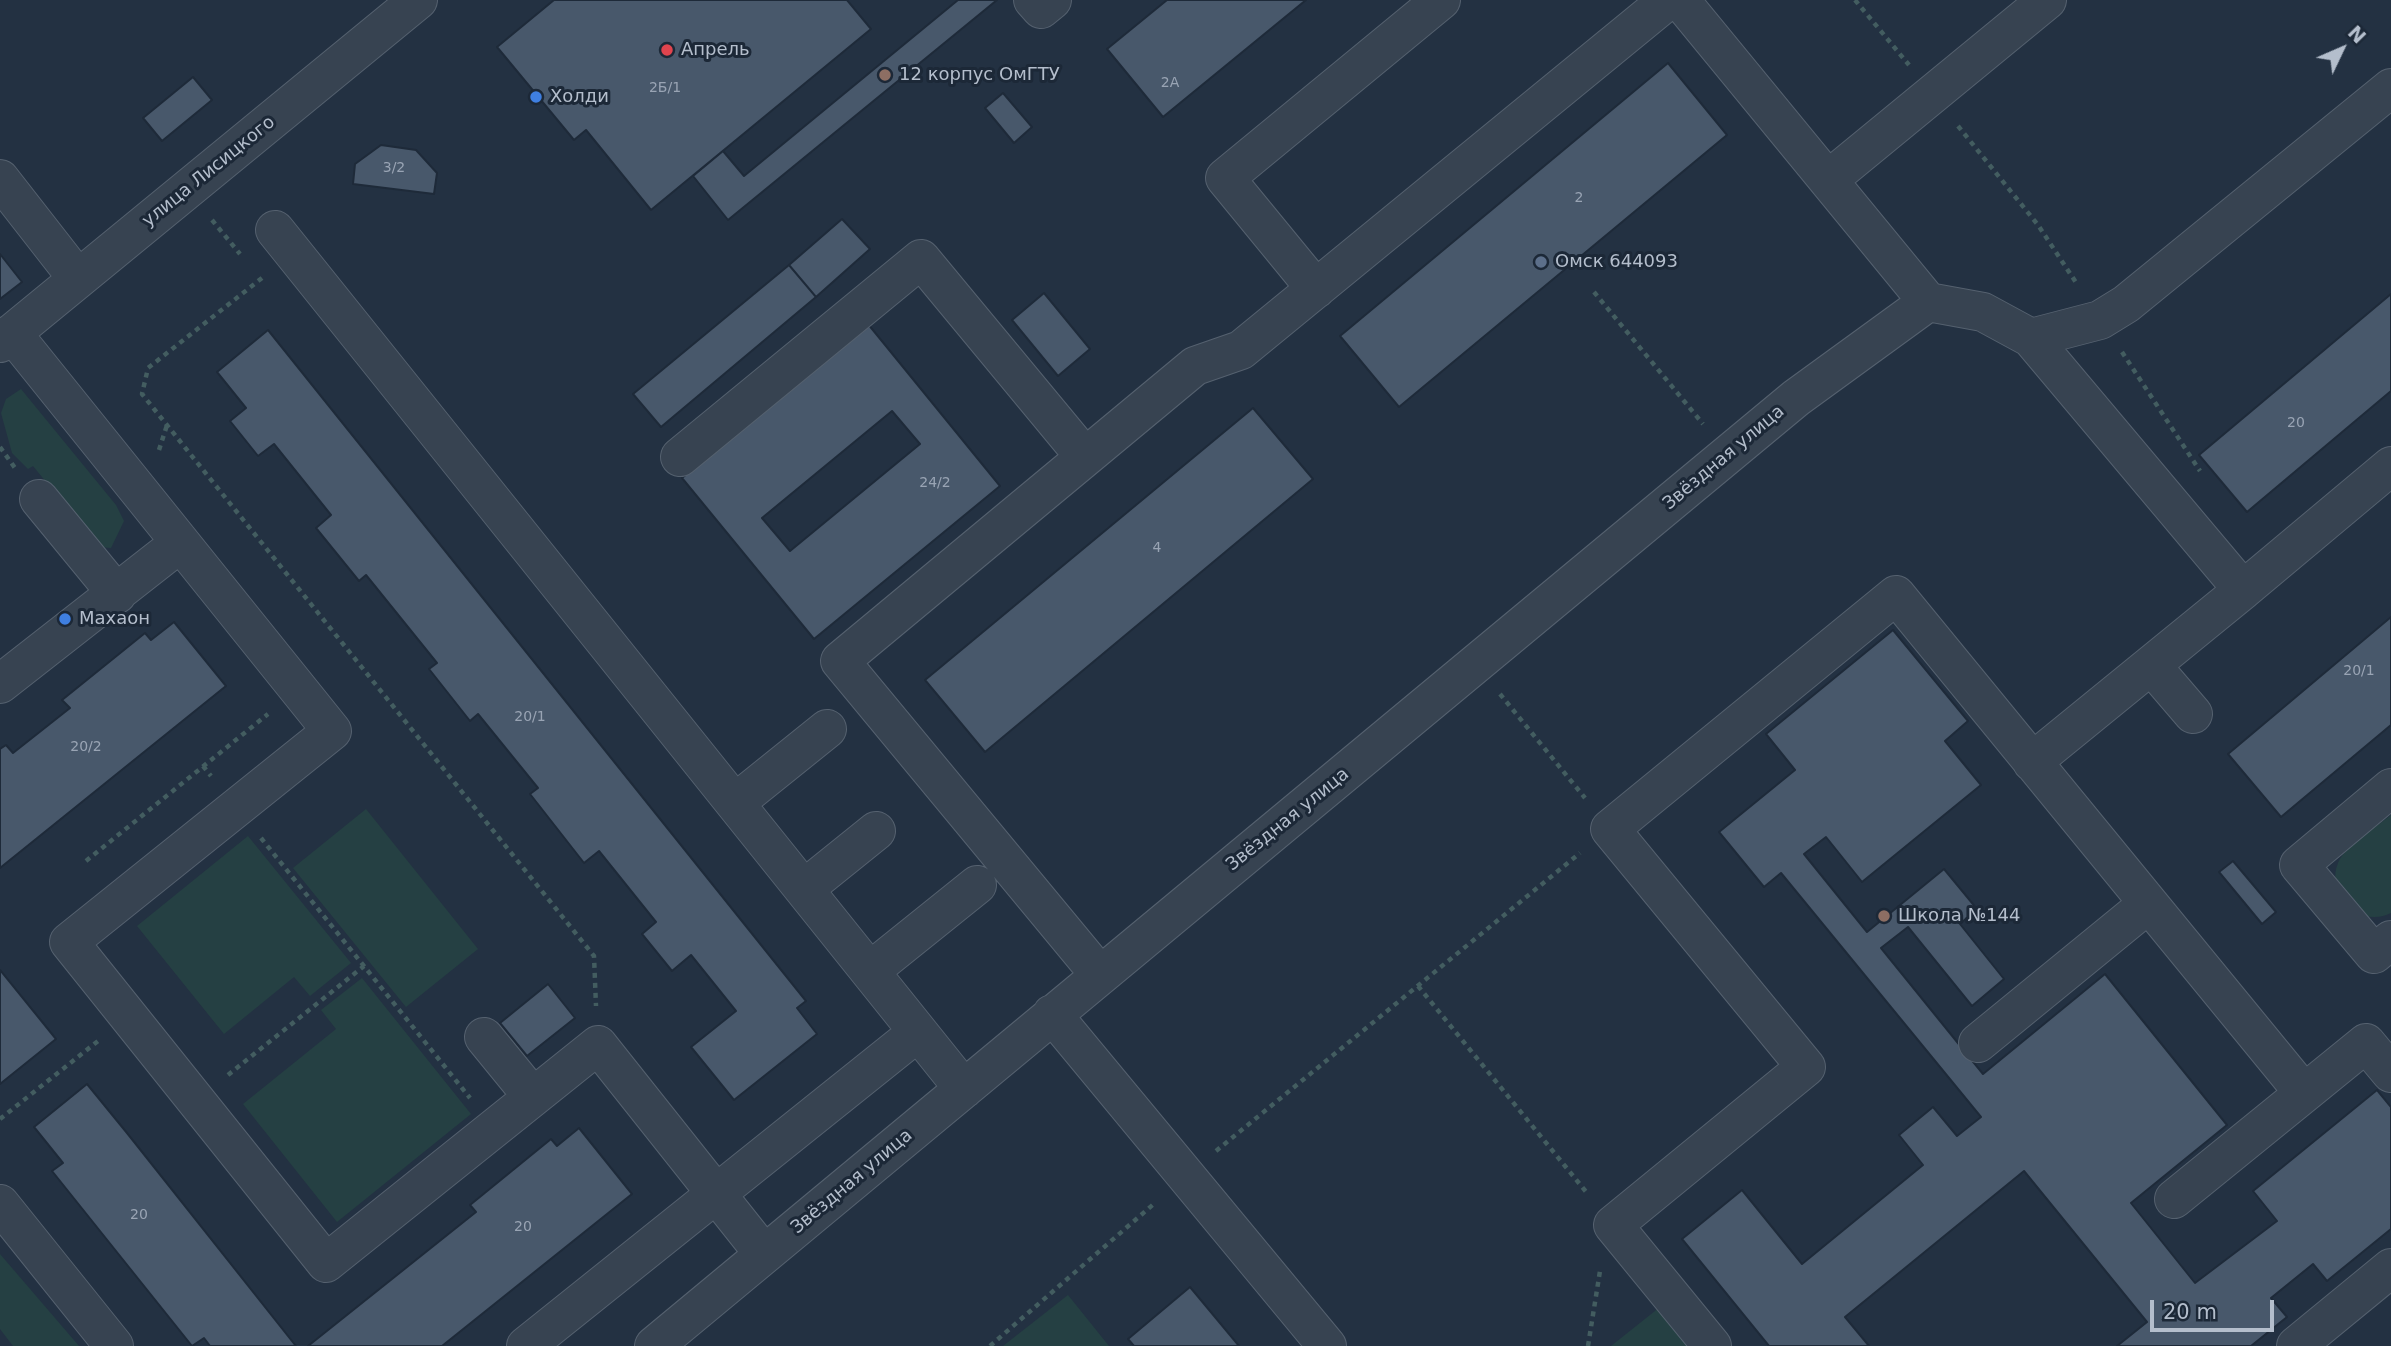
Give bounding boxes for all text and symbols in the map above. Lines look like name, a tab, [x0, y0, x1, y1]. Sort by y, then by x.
north arrow	[2307, 14, 2377, 84]
text: N	[2344, 21, 2371, 48]
place label: Апрель	[681, 39, 750, 61]
marker: Апрель	[659, 42, 675, 58]
place label: 12 корпус ОмГТУ	[899, 64, 1060, 86]
marker: 12 корпус ОмГТУ	[877, 67, 893, 83]
house number: 2А	[1161, 75, 1179, 91]
house number: 2Б/1	[649, 80, 681, 96]
place label: Холди	[550, 86, 609, 108]
marker: Холди	[528, 89, 544, 105]
street label: улица Лисицкого	[138, 112, 280, 232]
house number: 3/2	[383, 160, 405, 176]
house number: 2	[1575, 190, 1583, 206]
place label: Омск 644093	[1555, 251, 1678, 273]
marker: Омск 644093	[1533, 254, 1549, 270]
street label: Звёздная улица	[1659, 401, 1789, 515]
house number: 20	[2287, 415, 2305, 431]
house number: 24/2	[919, 475, 951, 491]
house number: 4	[1153, 540, 1161, 556]
place label: Махаон	[79, 608, 150, 630]
marker: Махаон	[57, 611, 73, 627]
house number: 20/1	[2343, 663, 2375, 679]
house number: 20/1	[514, 709, 546, 725]
house number: 20/2	[70, 739, 102, 755]
street label: Звёздная улица	[1222, 764, 1354, 876]
place label: Школа №144	[1898, 905, 2020, 927]
marker: Школа №144	[1876, 908, 1892, 924]
street label: Звёздная улица	[787, 1125, 917, 1239]
house number: 20	[130, 1207, 148, 1223]
house number: 20	[514, 1219, 532, 1235]
scale bar	[2153, 1286, 2277, 1330]
text: 20 m	[2163, 1300, 2217, 1324]

